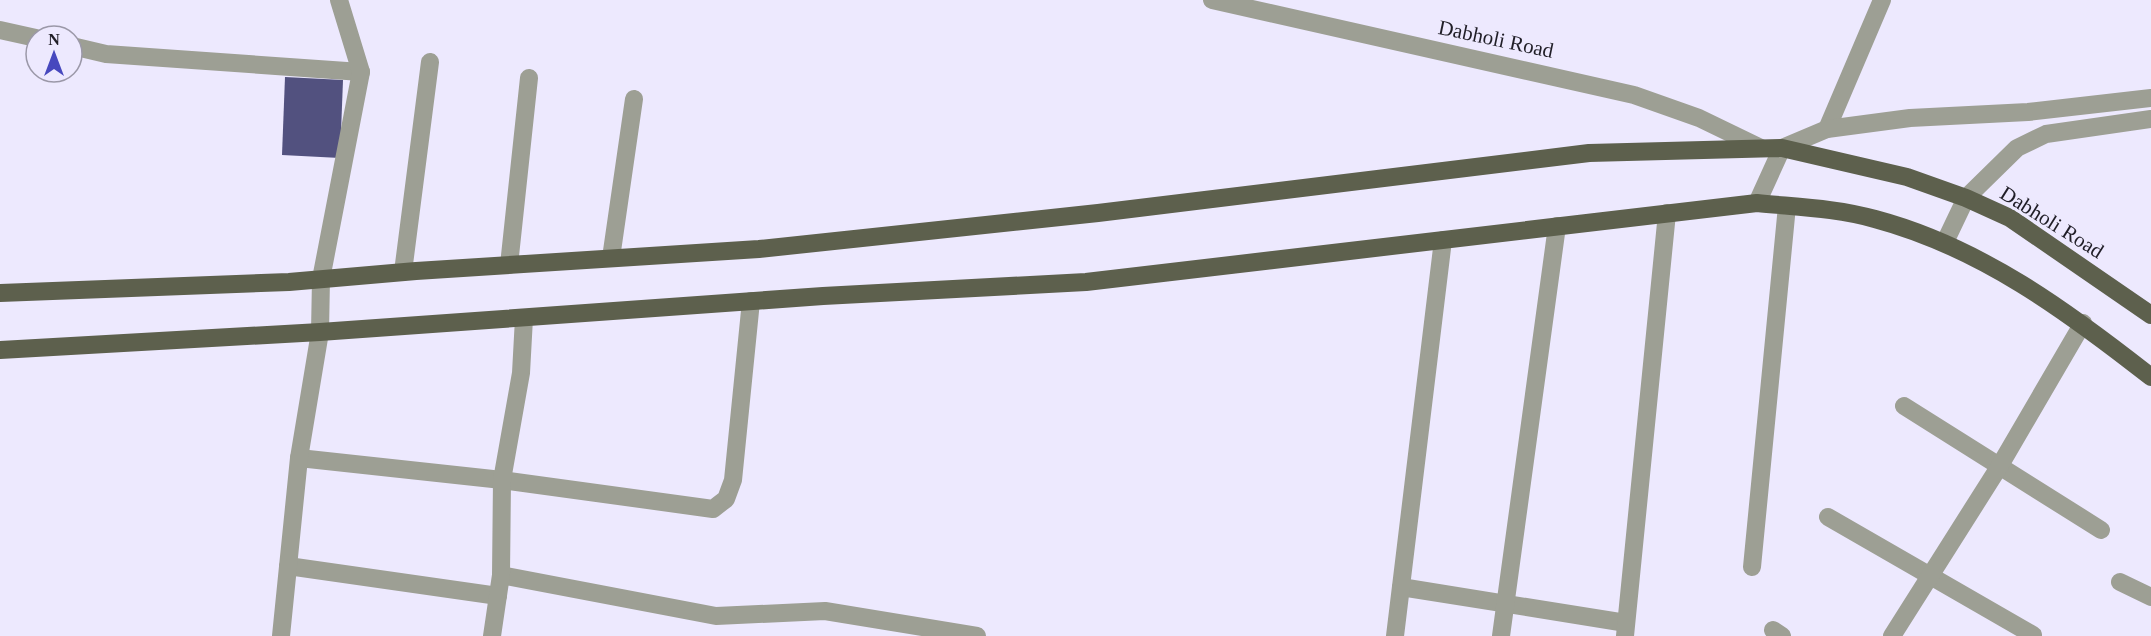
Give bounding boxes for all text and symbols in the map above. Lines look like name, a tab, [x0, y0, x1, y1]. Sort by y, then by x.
street label: Dabholi Road	[1436, 15, 1556, 63]
north arrow	[24, 24, 84, 84]
text: N	[48, 31, 60, 48]
street label: Dabholi Road	[1996, 181, 2108, 264]

